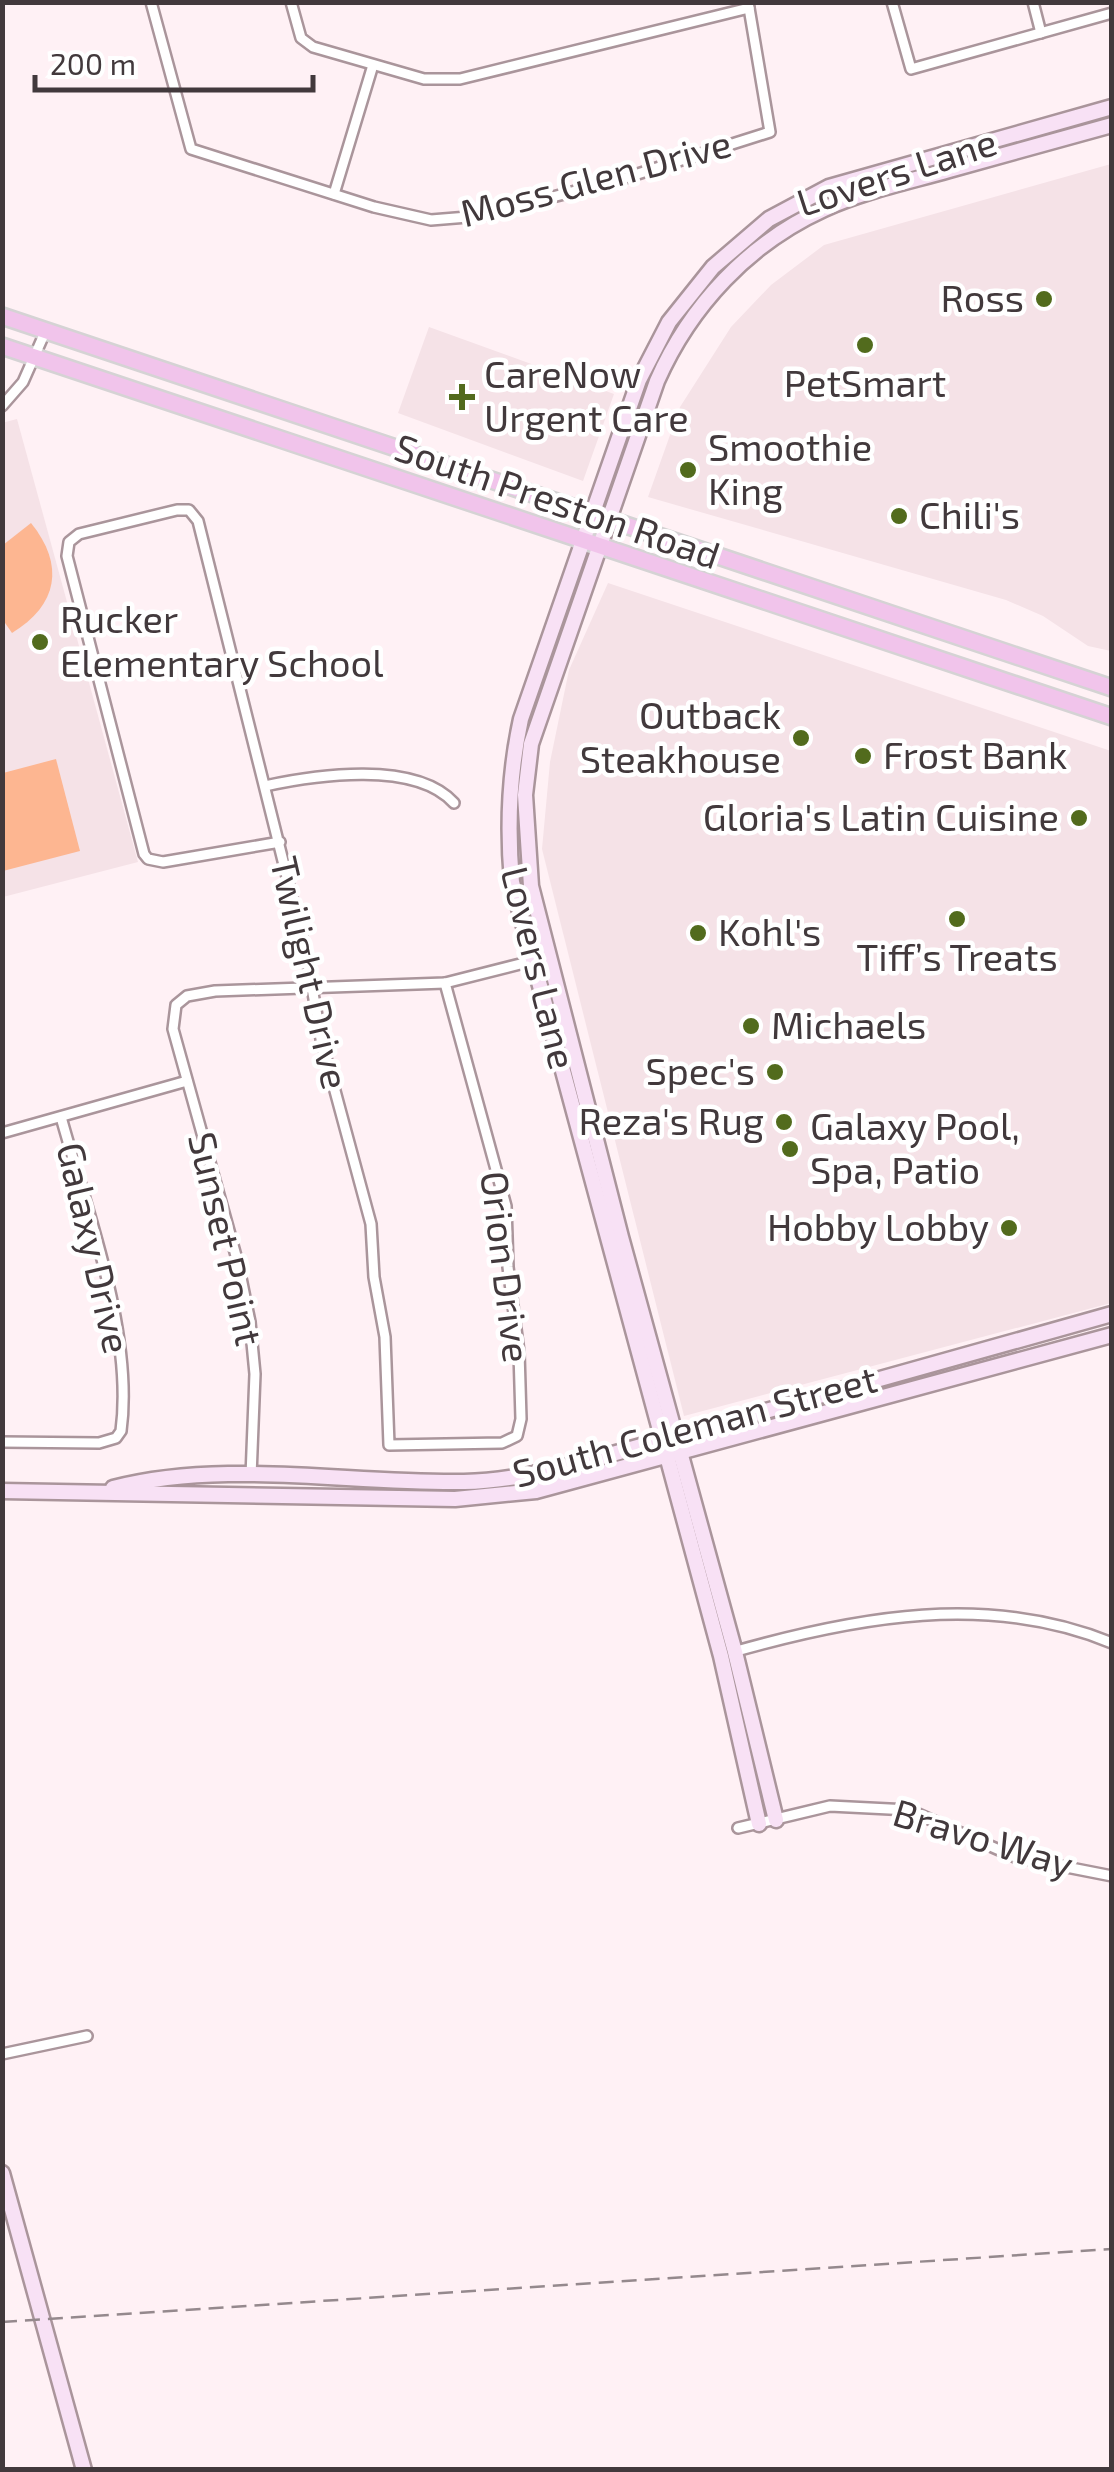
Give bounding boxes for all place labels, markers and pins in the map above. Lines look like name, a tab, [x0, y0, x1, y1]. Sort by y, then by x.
place label: Ross	[941, 274, 1024, 320]
marker: Ross	[1033, 288, 1055, 310]
marker: PetSmart	[854, 334, 876, 356]
place label: CareNow Urgent Care	[484, 350, 689, 440]
place label: PetSmart	[784, 359, 946, 405]
marker: CareNow Urgent Care	[449, 384, 475, 410]
place label: Smoothie King	[708, 423, 872, 513]
marker: Smoothie King	[677, 459, 699, 481]
place label: Chili's	[919, 491, 1020, 537]
marker: Chili's	[888, 505, 910, 527]
place label: Rucker Elementary School	[60, 595, 384, 685]
marker: Rucker Elementary School	[29, 631, 51, 653]
place label: Outback Steakhouse	[580, 691, 781, 781]
marker: Outback Steakhouse	[790, 727, 812, 749]
place label: Frost Bank	[883, 731, 1067, 777]
marker: Frost Bank	[852, 745, 874, 767]
place label: Gloria's Latin Cuisine	[703, 793, 1059, 839]
marker: Gloria's Latin Cuisine	[1068, 807, 1090, 829]
place label: Kohl's	[718, 908, 821, 954]
marker: Tiff’s Treats	[946, 908, 968, 930]
marker: Kohl's	[687, 922, 709, 944]
place label: Tiff’s Treats	[856, 933, 1058, 979]
place label: Michaels	[771, 1001, 926, 1047]
marker: Michaels	[740, 1015, 762, 1037]
place label: Spec's	[645, 1047, 755, 1093]
marker: Spec's	[764, 1061, 786, 1083]
place label: Reza's Rug	[578, 1097, 764, 1143]
place label: Galaxy Pool, Spa, Patio	[810, 1102, 1020, 1192]
marker: Reza's Rug	[773, 1111, 795, 1133]
marker: Galaxy Pool, Spa, Patio	[779, 1138, 801, 1160]
place label: Hobby Lobby	[767, 1203, 989, 1249]
marker: Hobby Lobby	[998, 1217, 1020, 1239]

